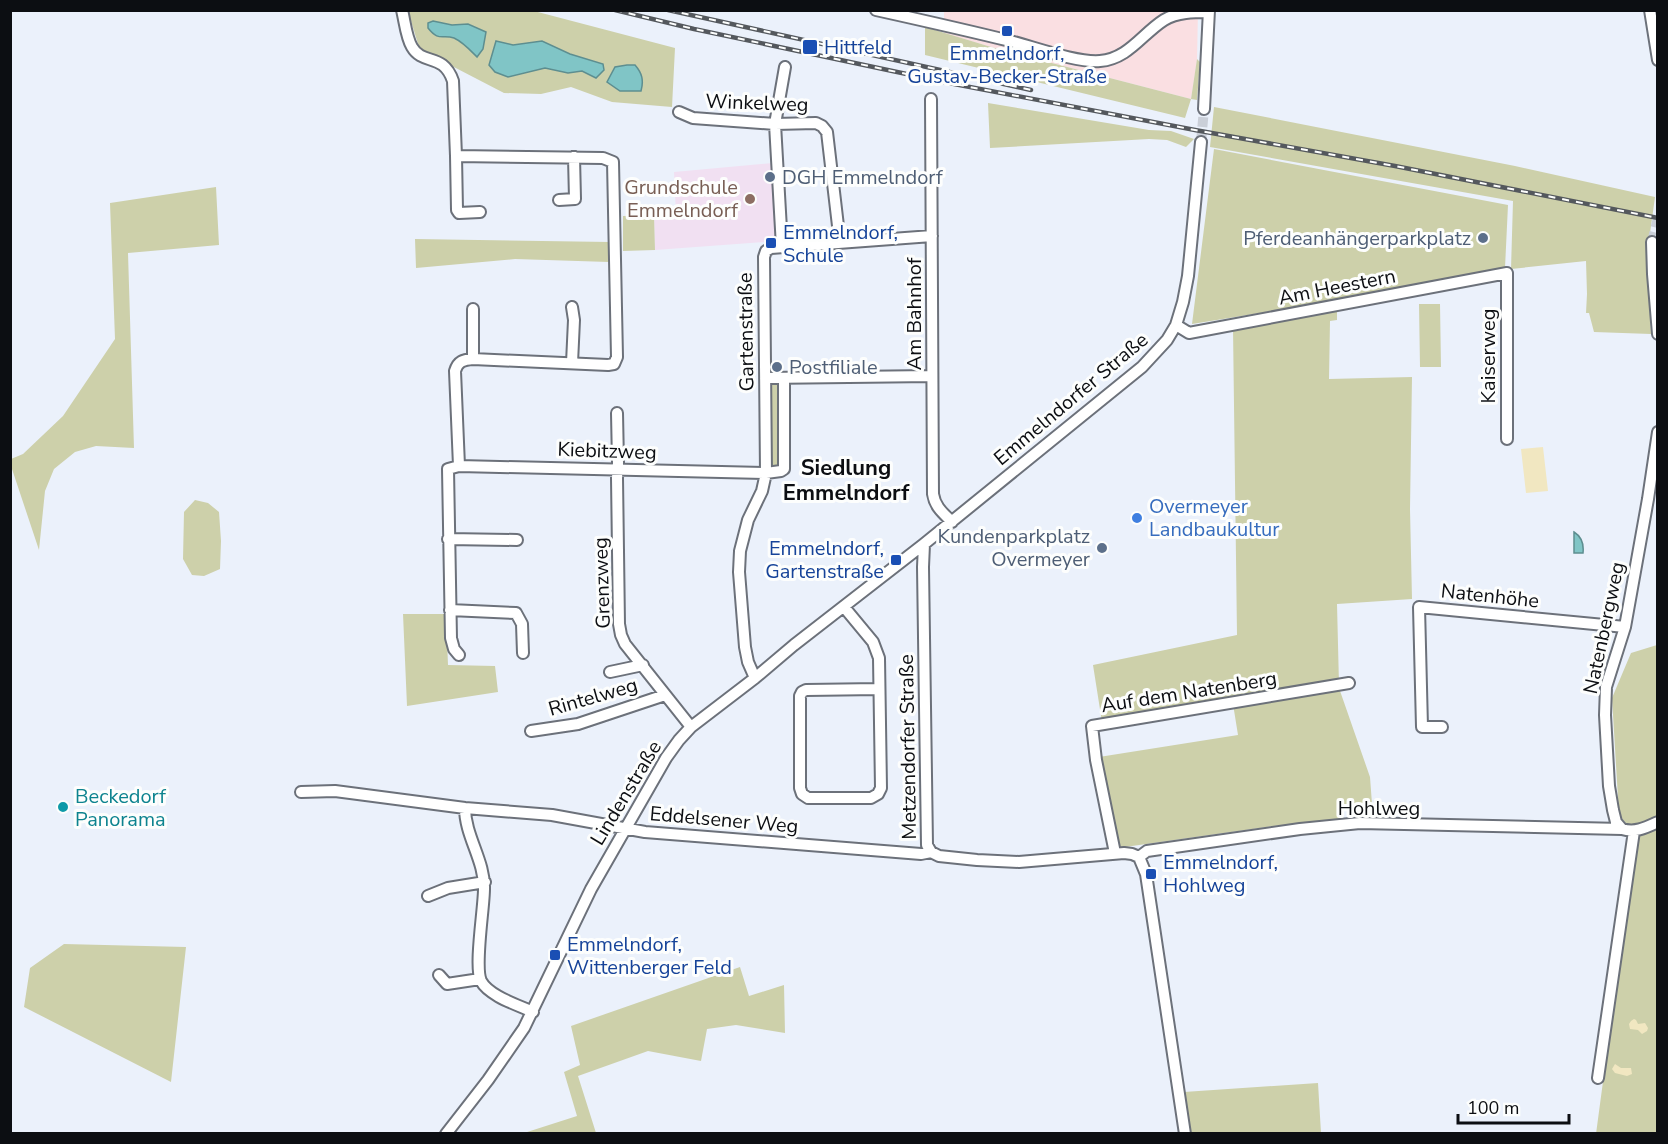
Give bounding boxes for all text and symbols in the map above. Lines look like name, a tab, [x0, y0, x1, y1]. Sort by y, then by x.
marker: Emmelndorf, Gustav-Becker-Straße	[1000, 24, 1014, 38]
place label: Hittfeld	[824, 34, 892, 61]
marker: Hittfeld	[801, 38, 819, 56]
place label: Emmelndorf, Gustav-Becker-Straße	[907, 40, 1107, 90]
street label: Winkelweg	[705, 88, 809, 118]
place label: DGH Emmelndorf	[782, 164, 943, 191]
marker: DGH Emmelndorf	[763, 170, 777, 184]
place label: Grundschule Emmelndorf	[624, 174, 738, 224]
marker: Grundschule Emmelndorf	[743, 192, 757, 206]
place label: Emmelndorf, Schule	[783, 219, 898, 269]
place label: Pferdeanhängerparkplatz	[1243, 225, 1471, 252]
marker: Pferdeanhängerparkplatz	[1476, 231, 1490, 245]
marker: Emmelndorf, Schule	[764, 236, 778, 250]
street label: Am Bahnhof	[901, 257, 928, 370]
street label: Am Heestern	[1276, 262, 1398, 312]
street label: Gartenstraße	[731, 272, 761, 392]
street label: Kaiserweg	[1475, 309, 1502, 403]
street label: Emmelndorfer Straße	[988, 326, 1154, 472]
place label: Postfiliale	[789, 354, 878, 381]
marker: Postfiliale	[770, 360, 784, 374]
street label: Kiebitzweg	[557, 436, 657, 466]
district label: Siedlung Emmelndorf	[783, 453, 910, 508]
place label: Overmeyer Landbaukultur	[1149, 493, 1279, 543]
marker: Overmeyer Landbaukultur	[1130, 511, 1144, 525]
place label: Kundenparkplatz Overmeyer	[938, 523, 1090, 573]
place label: Emmelndorf, Gartenstraße	[765, 535, 884, 585]
street label: Grenzweg	[587, 537, 617, 629]
marker: Kundenparkplatz Overmeyer	[1095, 541, 1109, 555]
marker: Emmelndorf, Gartenstraße	[889, 553, 903, 567]
street label: Natenbergweg	[1577, 559, 1631, 697]
street label: Natenhöhe	[1439, 577, 1541, 615]
street label: Metzendorfer Straße	[893, 654, 923, 840]
street label: Auf dem Natenberg	[1099, 665, 1279, 719]
street label: Rintelweg	[545, 671, 641, 723]
street label: Lindenstraße	[584, 736, 668, 850]
place label: Beckedorf Panorama	[75, 783, 166, 833]
street label: Hohlweg	[1338, 795, 1420, 822]
marker: Beckedorf Panorama	[56, 800, 70, 814]
street label: Eddelsener Weg	[649, 800, 799, 840]
place label: Emmelndorf, Hohlweg	[1163, 849, 1278, 899]
marker: Emmelndorf, Hohlweg	[1144, 867, 1158, 881]
place label: Emmelndorf, Wittenberger Feld	[567, 931, 732, 981]
marker: Emmelndorf, Wittenberger Feld	[548, 948, 562, 962]
scale bar	[1458, 1087, 1569, 1125]
text: 100 m	[1467, 1096, 1519, 1120]

